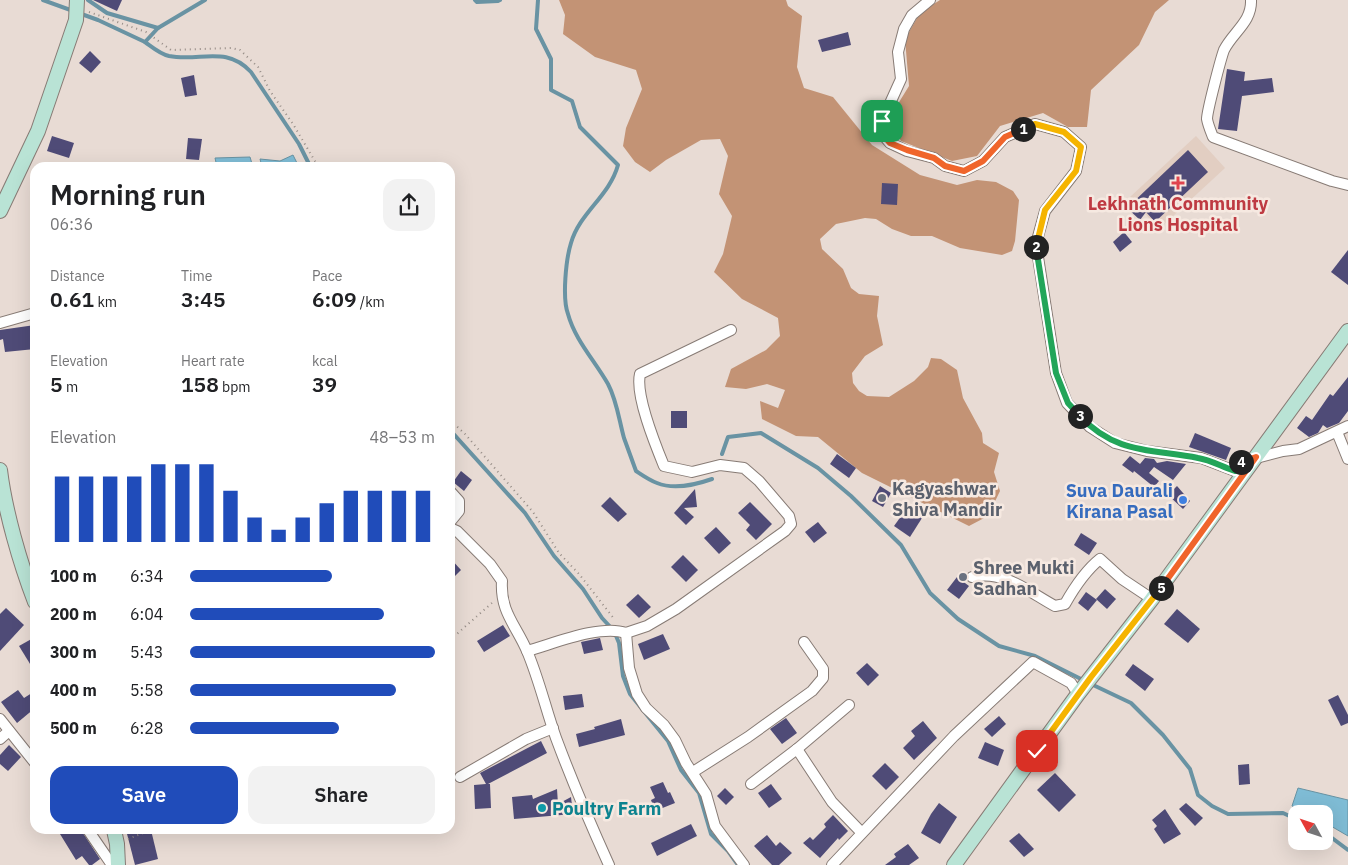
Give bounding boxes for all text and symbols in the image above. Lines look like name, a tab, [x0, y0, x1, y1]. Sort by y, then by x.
pin	[861, 100, 903, 142]
icon: arrive	[868, 107, 896, 135]
pin: 1	[1010, 116, 1036, 142]
text: 1	[1019, 120, 1028, 138]
text: Morning run	[50, 176, 206, 213]
marker: Lekhnath Community Lions Hospital	[1171, 176, 1185, 190]
button: share	[383, 179, 435, 231]
place label: Lekhnath Community Lions Hospital	[1088, 192, 1269, 236]
text: 06:36	[50, 214, 93, 234]
pin: 2	[1024, 234, 1048, 260]
text: 2	[1032, 238, 1041, 256]
text: Distance	[50, 267, 105, 285]
text: Time	[181, 267, 212, 285]
text: Pace	[312, 267, 342, 285]
text: 0.61	[50, 285, 94, 313]
text: 3:45	[181, 285, 226, 313]
text: 6:09	[312, 285, 357, 313]
text: km	[94, 293, 117, 311]
text: /km	[357, 293, 385, 311]
text: Elevation	[50, 352, 108, 370]
text: Heart rate	[181, 352, 245, 370]
text: kcal	[312, 352, 337, 370]
text: 5	[50, 370, 63, 398]
text: 158	[181, 370, 219, 398]
text: 39	[312, 370, 337, 398]
text: m	[63, 378, 78, 396]
text: bpm	[219, 378, 251, 396]
pin: 3	[1068, 404, 1092, 428]
text: 3	[1076, 407, 1085, 425]
text: Elevation	[50, 427, 116, 447]
text: 48–53 m	[369, 427, 435, 447]
pin: 4	[1228, 450, 1254, 474]
text: 4	[1237, 453, 1246, 471]
place label: Kagyashwar Shiva Mandir	[892, 477, 1002, 521]
place label: Suva Daurali Kirana Pasal	[1066, 479, 1174, 523]
marker: Kagyashwar Shiva Mandir	[876, 492, 888, 504]
marker: Suva Daurali Kirana Pasal	[1177, 494, 1189, 506]
place label: Shree Mukti Sadhan	[973, 556, 1074, 600]
text: 100 m	[50, 566, 97, 586]
text: 6:34	[130, 566, 163, 586]
marker: Shree Mukti Sadhan	[957, 571, 969, 583]
pin: 5	[1148, 576, 1174, 600]
text: 5	[1157, 579, 1166, 597]
text: 200 m	[50, 604, 97, 624]
text: 6:04	[130, 604, 163, 624]
text: 300 m	[50, 642, 97, 662]
text: 5:43	[130, 642, 163, 662]
text: 400 m	[50, 680, 97, 700]
text: 5:58	[130, 680, 163, 700]
text: 500 m	[50, 718, 97, 738]
text: 6:28	[130, 718, 163, 738]
pin	[1016, 730, 1058, 772]
icon: check	[1023, 737, 1051, 765]
button: Save	[50, 766, 238, 824]
button: Share	[248, 766, 435, 824]
place label: Poultry Farm	[552, 797, 661, 820]
marker: Poultry Farm	[536, 802, 548, 814]
north arrow	[1288, 805, 1332, 850]
map controls	[1288, 805, 1333, 850]

